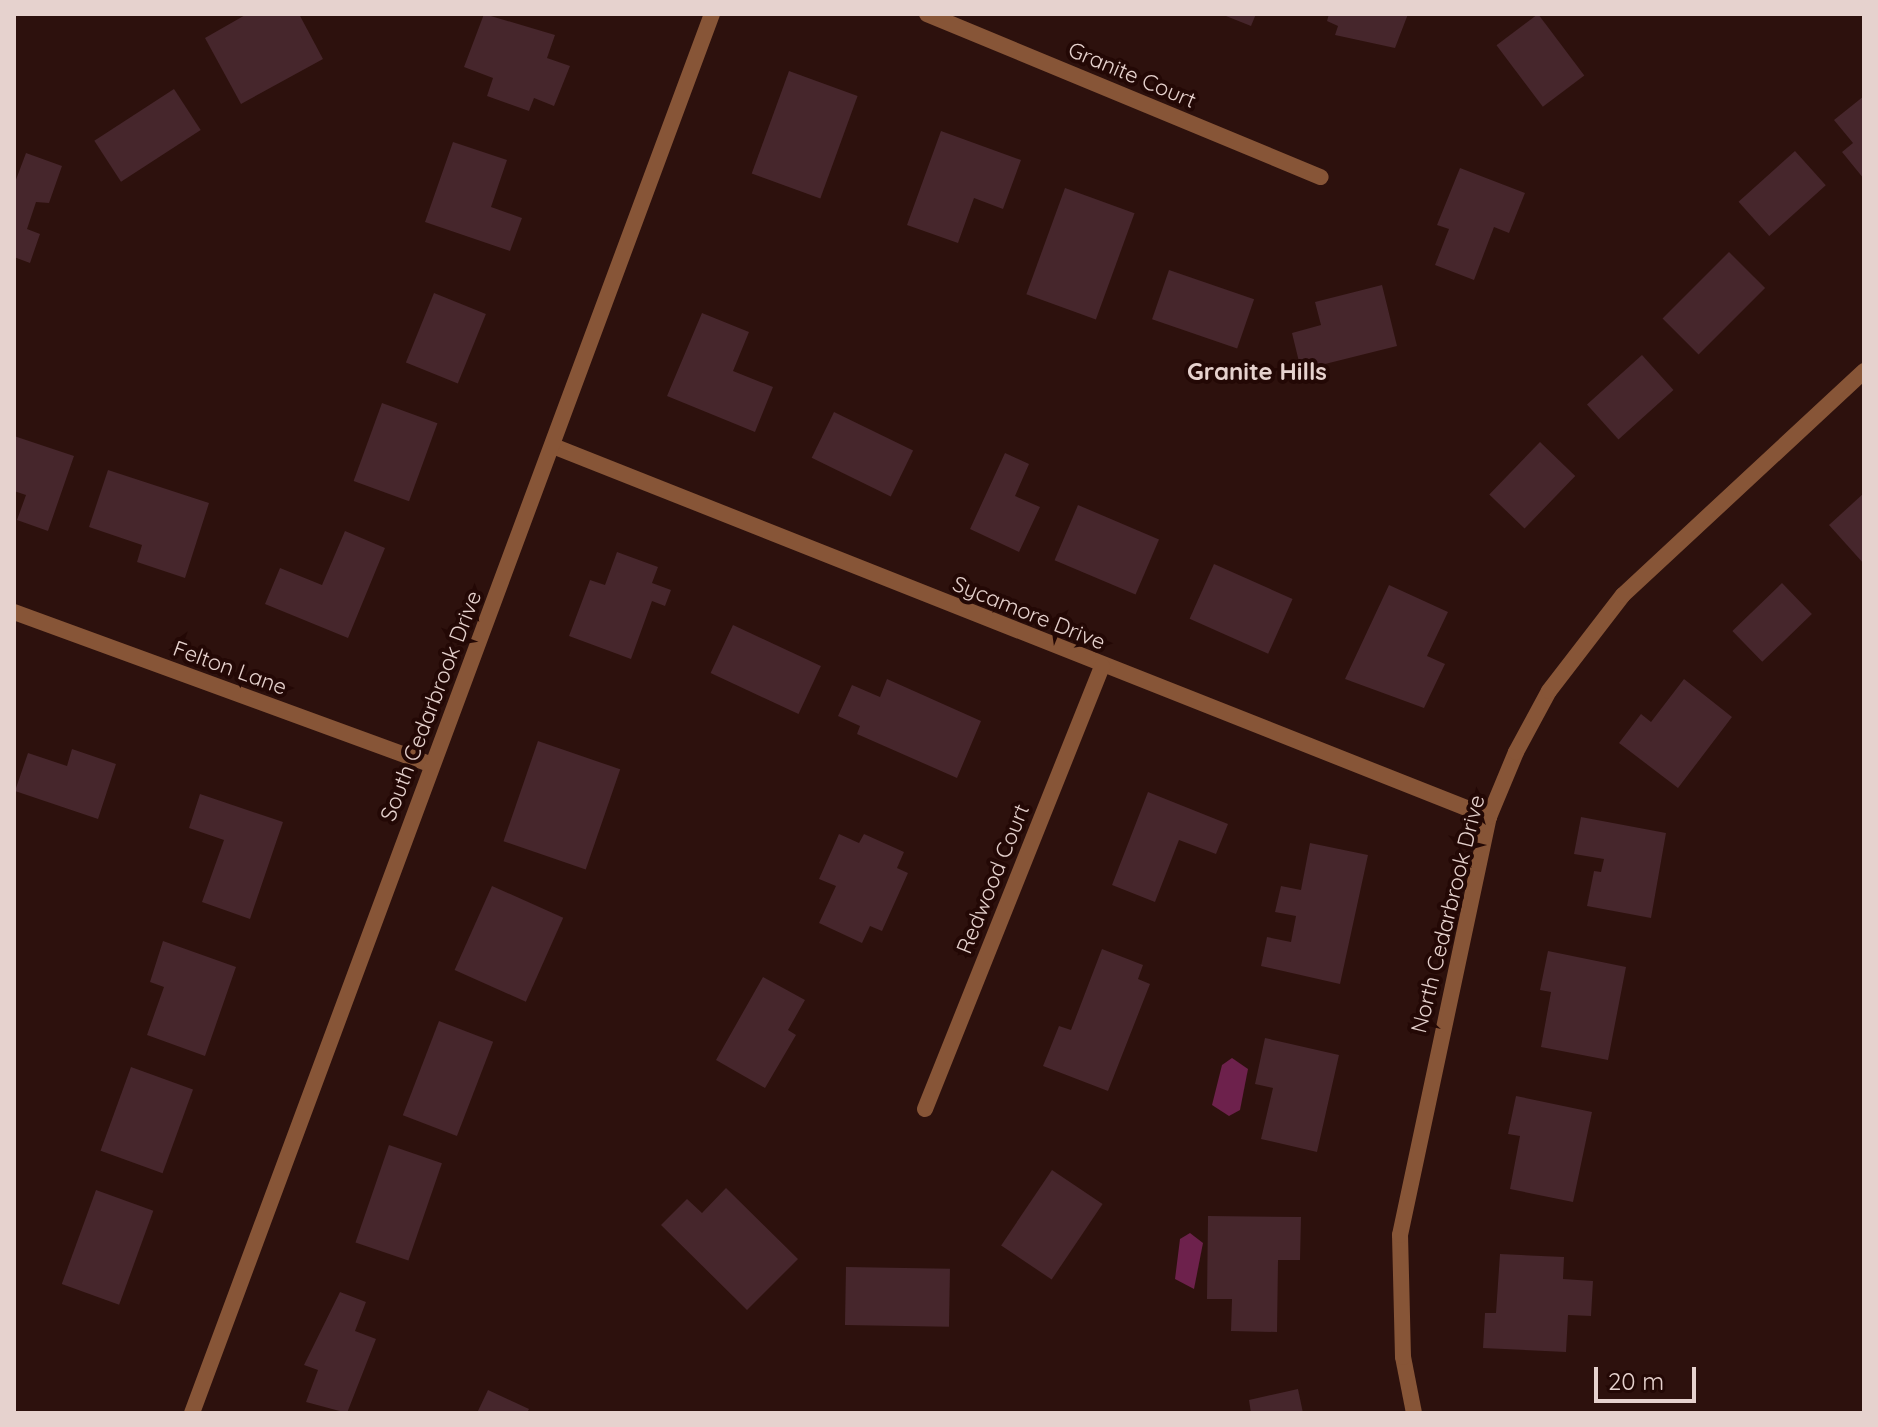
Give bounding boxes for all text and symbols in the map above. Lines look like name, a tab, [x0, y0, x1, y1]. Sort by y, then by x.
street label: Granite Court	[1064, 36, 1200, 114]
district label: Granite Hills	[1187, 358, 1327, 386]
street label: Sycamore Drive	[949, 570, 1109, 656]
street label: South Cedarbrook Drive	[375, 587, 487, 825]
street label: Felton Lane	[170, 635, 290, 701]
street label: North Cedarbrook Drive	[1406, 792, 1490, 1036]
street label: Redwood Court	[951, 800, 1035, 958]
scale bar	[1598, 1351, 1700, 1401]
text: 20 m	[1608, 1366, 1664, 1396]

